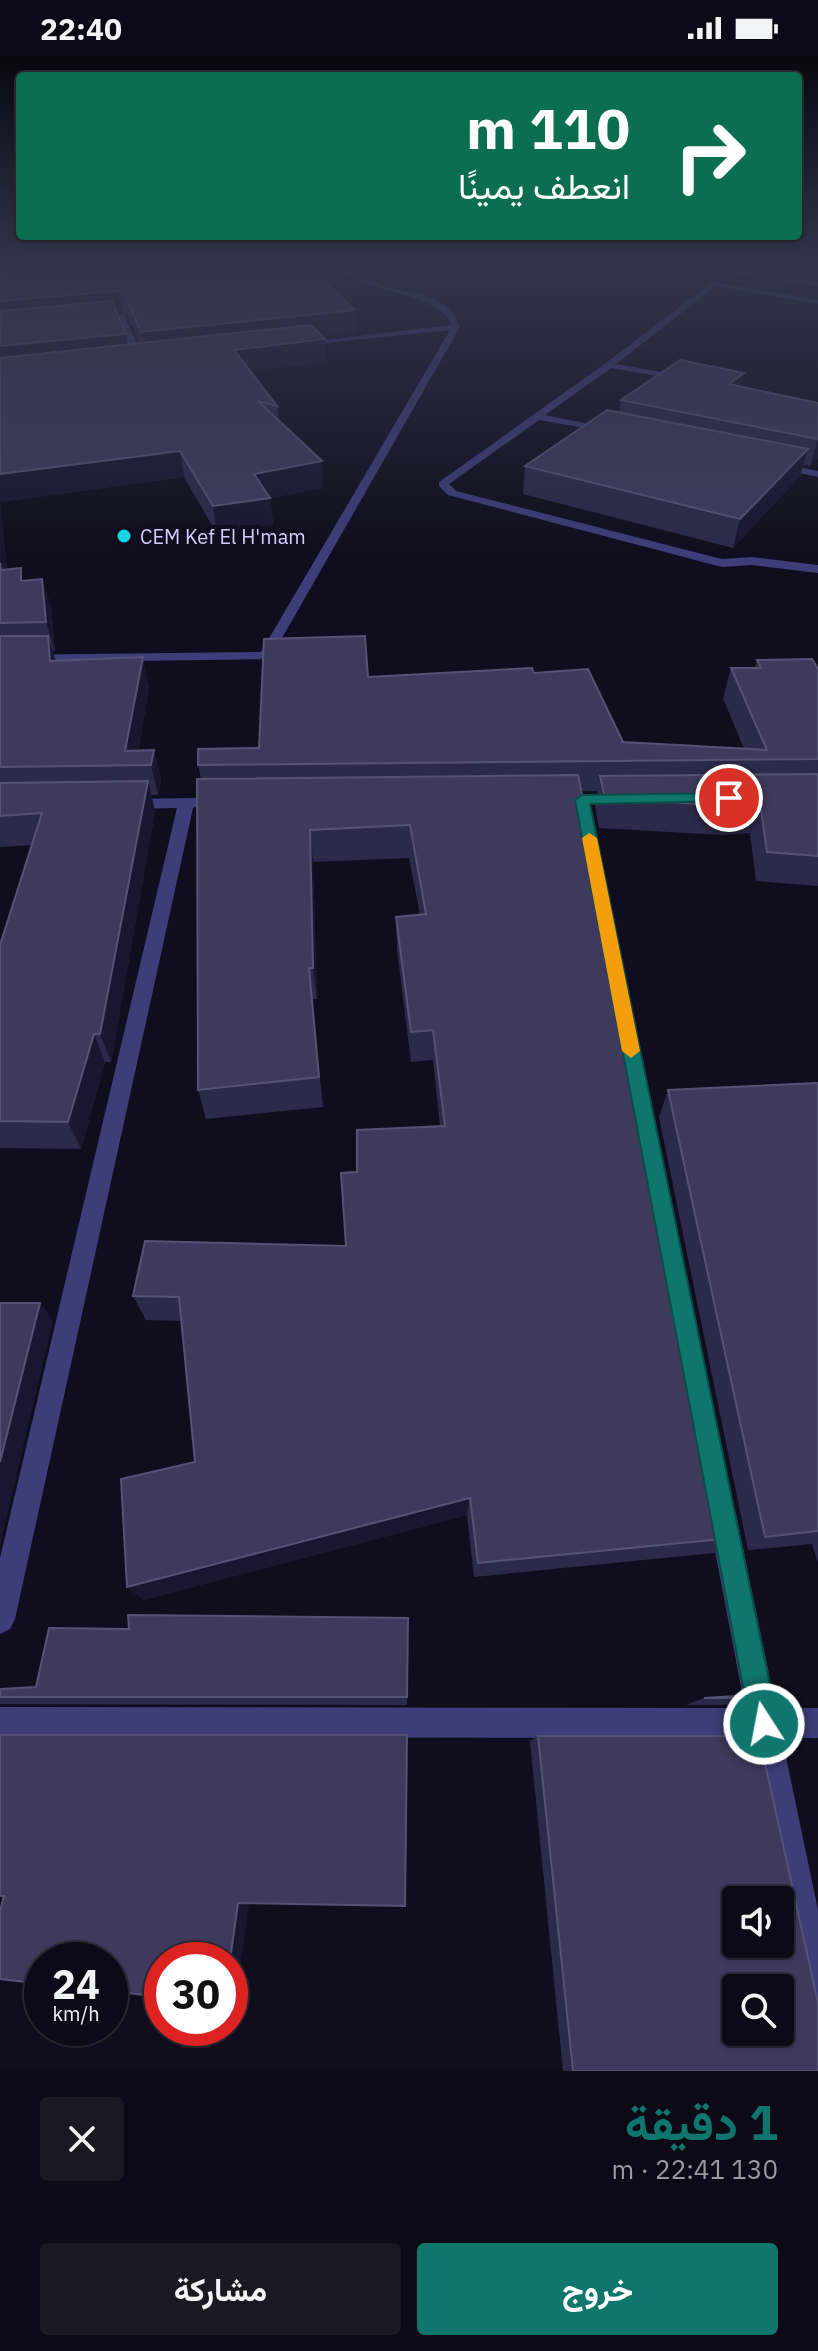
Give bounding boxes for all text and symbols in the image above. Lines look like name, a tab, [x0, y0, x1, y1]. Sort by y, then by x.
text: 22:40	[40, 9, 122, 48]
text: 110 m	[466, 92, 630, 164]
icon: right	[658, 104, 762, 208]
text: انعطف يمينًا	[458, 162, 630, 209]
place label: CEM Kef El H'mam	[140, 523, 306, 550]
marker: CEM Kef El H'mam	[115, 527, 133, 545]
pin	[695, 764, 763, 832]
icon: arrive	[707, 776, 751, 820]
position arrow	[722, 1682, 806, 1766]
map controls	[722, 1886, 794, 2046]
button: sound	[722, 1886, 794, 1958]
speed limit sign: 30	[144, 1942, 248, 2046]
text: 24	[52, 1958, 100, 2010]
button: search	[722, 1974, 794, 2046]
text: km/h	[52, 2000, 100, 2027]
text: 1 دقيقة	[625, 2091, 778, 2153]
button: close	[40, 2097, 124, 2181]
text: 130 m · 22:41	[612, 2152, 778, 2186]
button: مشاركة	[40, 2243, 401, 2335]
button: خروج	[417, 2243, 778, 2335]

